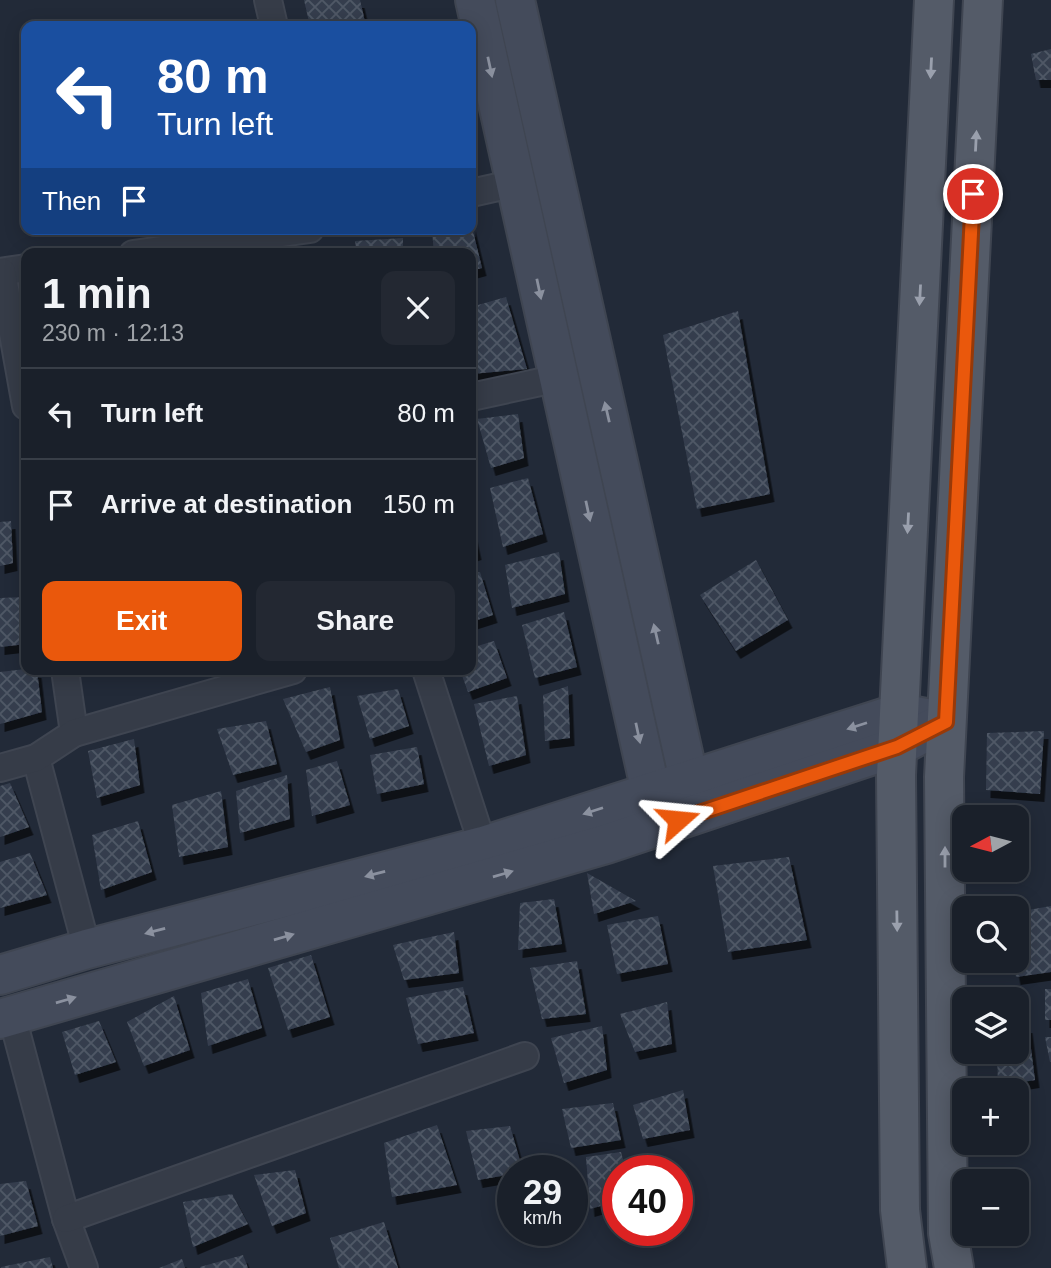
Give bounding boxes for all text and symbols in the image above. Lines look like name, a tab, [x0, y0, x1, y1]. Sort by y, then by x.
icon: left	[42, 49, 133, 140]
text: 80 m	[157, 49, 269, 103]
one-way arrow	[485, 56, 496, 78]
one-way arrow	[925, 57, 936, 79]
text: Turn left	[157, 106, 273, 142]
one-way arrow	[970, 129, 981, 151]
pin	[943, 164, 1003, 224]
icon: arrive	[954, 175, 992, 213]
icon: arrive	[115, 182, 153, 220]
text: Then	[42, 186, 101, 216]
text: 1 min	[42, 270, 152, 317]
button: close	[381, 271, 455, 345]
one-way arrow	[534, 278, 545, 300]
one-way arrow	[914, 285, 925, 307]
text: 230 m · 12:13	[42, 320, 184, 346]
icon: left	[42, 395, 80, 433]
text: Turn left	[101, 398, 203, 428]
text: 80 m	[397, 398, 455, 428]
one-way arrow	[601, 401, 612, 423]
icon: arrive	[42, 486, 80, 524]
text: Arrive at destination	[101, 489, 352, 519]
text: 150 m	[383, 489, 455, 519]
one-way arrow	[583, 500, 594, 522]
one-way arrow	[903, 512, 914, 534]
button: Exit	[42, 581, 242, 661]
button: Share	[256, 581, 455, 661]
one-way arrow	[650, 623, 661, 645]
one-way arrow	[632, 722, 643, 744]
one-way arrow	[846, 722, 867, 732]
position arrow	[641, 783, 715, 857]
north arrow	[952, 805, 1029, 882]
map controls	[952, 805, 1029, 1246]
one-way arrow	[583, 806, 604, 817]
one-way arrow	[939, 846, 951, 868]
one-way arrow	[492, 868, 513, 878]
one-way arrow	[364, 869, 386, 880]
button: search	[952, 896, 1029, 973]
one-way arrow	[892, 911, 903, 933]
one-way arrow	[144, 926, 166, 937]
one-way arrow	[273, 931, 295, 942]
button: layers	[952, 987, 1029, 1064]
one-way arrow	[55, 995, 76, 1005]
button: +	[952, 1078, 1029, 1155]
speed limit sign: 40	[602, 1155, 693, 1246]
button: −	[952, 1169, 1029, 1246]
text: 29	[523, 1172, 562, 1211]
text: km/h	[523, 1208, 562, 1228]

